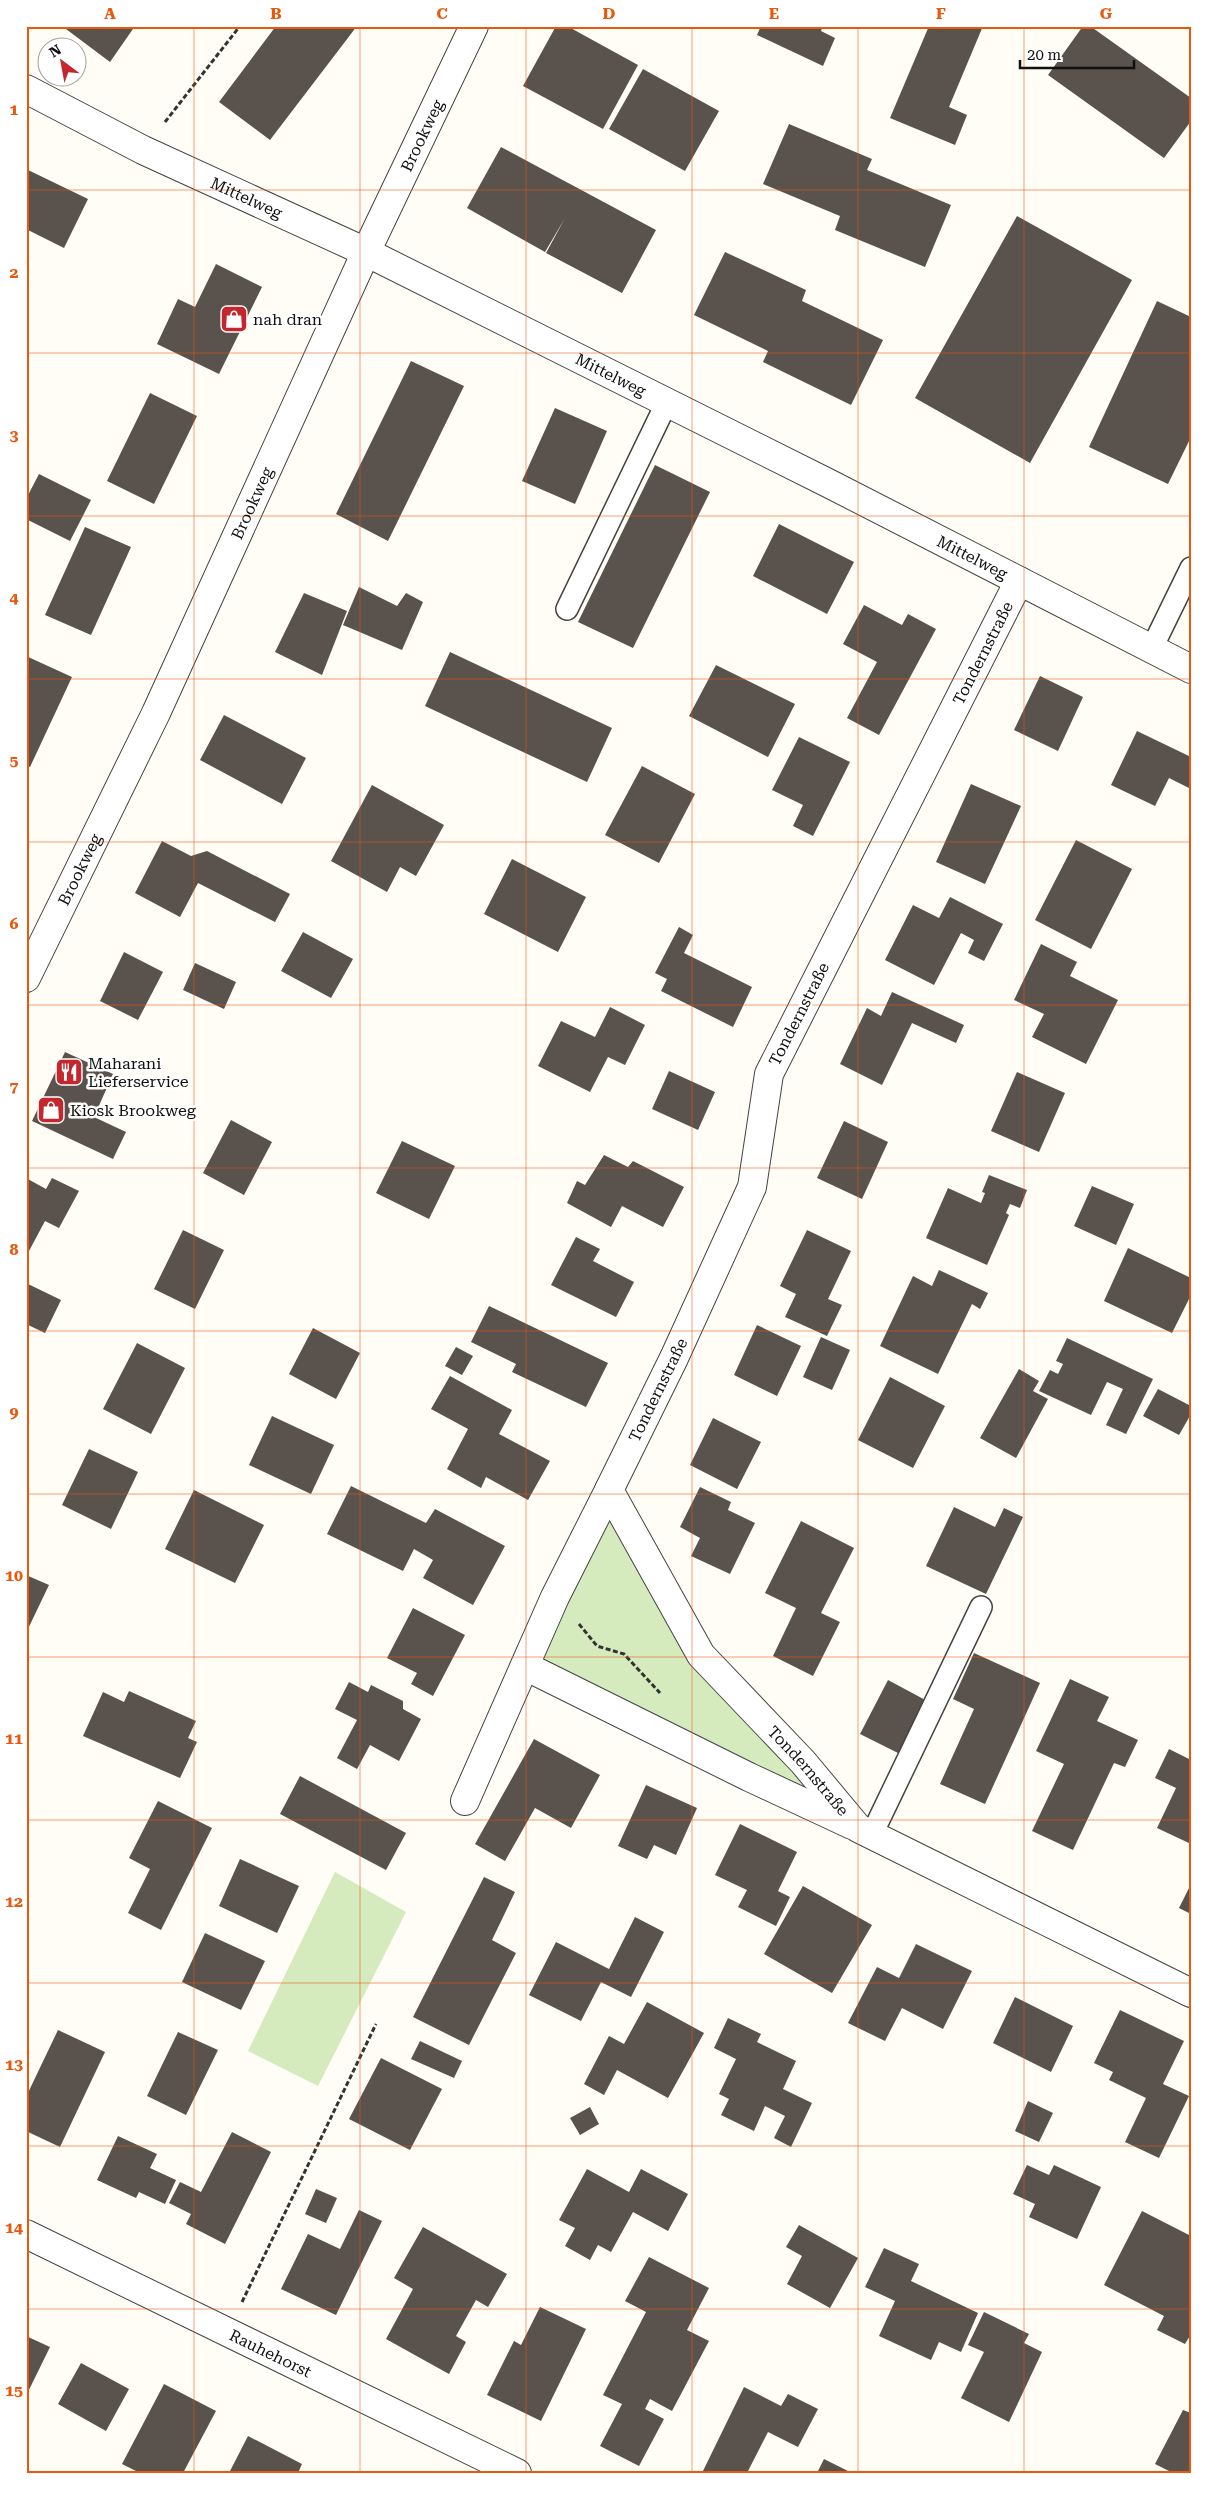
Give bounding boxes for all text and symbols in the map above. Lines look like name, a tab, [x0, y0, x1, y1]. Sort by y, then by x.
text: A	[104, 4, 116, 23]
text: B	[270, 4, 282, 23]
text: C	[436, 4, 448, 23]
text: D	[603, 4, 616, 23]
text: E	[769, 4, 779, 23]
text: F	[936, 4, 946, 23]
text: G	[1100, 4, 1113, 23]
north arrow	[38, 38, 88, 88]
scale bar	[1020, 38, 1133, 70]
text: N	[46, 41, 64, 61]
text: 20 m	[1027, 46, 1062, 64]
street label: Brookweg	[396, 95, 447, 174]
text: 1	[10, 100, 19, 119]
street label: Mittelweg	[208, 173, 286, 222]
text: 2	[10, 263, 19, 282]
shop icon: nah dran	[219, 304, 249, 334]
place label: nah dran	[253, 310, 322, 329]
street label: Mittelweg	[572, 349, 650, 400]
text: 3	[10, 426, 19, 445]
street label: Brookweg	[227, 463, 277, 542]
street label: Mittelweg	[934, 531, 1012, 583]
text: 4	[10, 588, 19, 607]
street label: Tondernstraße	[949, 598, 1017, 708]
text: 5	[10, 751, 19, 770]
street label: Brookweg	[54, 830, 105, 908]
text: 6	[10, 914, 19, 933]
street label: Tondernstraße	[765, 959, 833, 1069]
place label: Maharani Lieferservice	[88, 1054, 189, 1091]
restaurant icon: Maharani Lieferservice	[54, 1057, 84, 1087]
text: 7	[10, 1077, 19, 1096]
shop icon: Kiosk Brookweg	[36, 1095, 66, 1125]
place label: Kiosk Brookweg	[70, 1101, 197, 1120]
text: 8	[10, 1240, 19, 1259]
street label: Tondernstraße	[625, 1335, 691, 1445]
text: 9	[10, 1403, 19, 1422]
text: 10	[5, 1566, 23, 1585]
street label: Tondernstraße	[764, 1722, 853, 1820]
text: 11	[5, 1729, 23, 1748]
text: 12	[5, 1892, 23, 1911]
text: 13	[5, 2055, 23, 2074]
text: 14	[5, 2218, 23, 2237]
street label: Rauhehorst	[226, 2325, 315, 2381]
text: 15	[5, 2381, 23, 2400]

